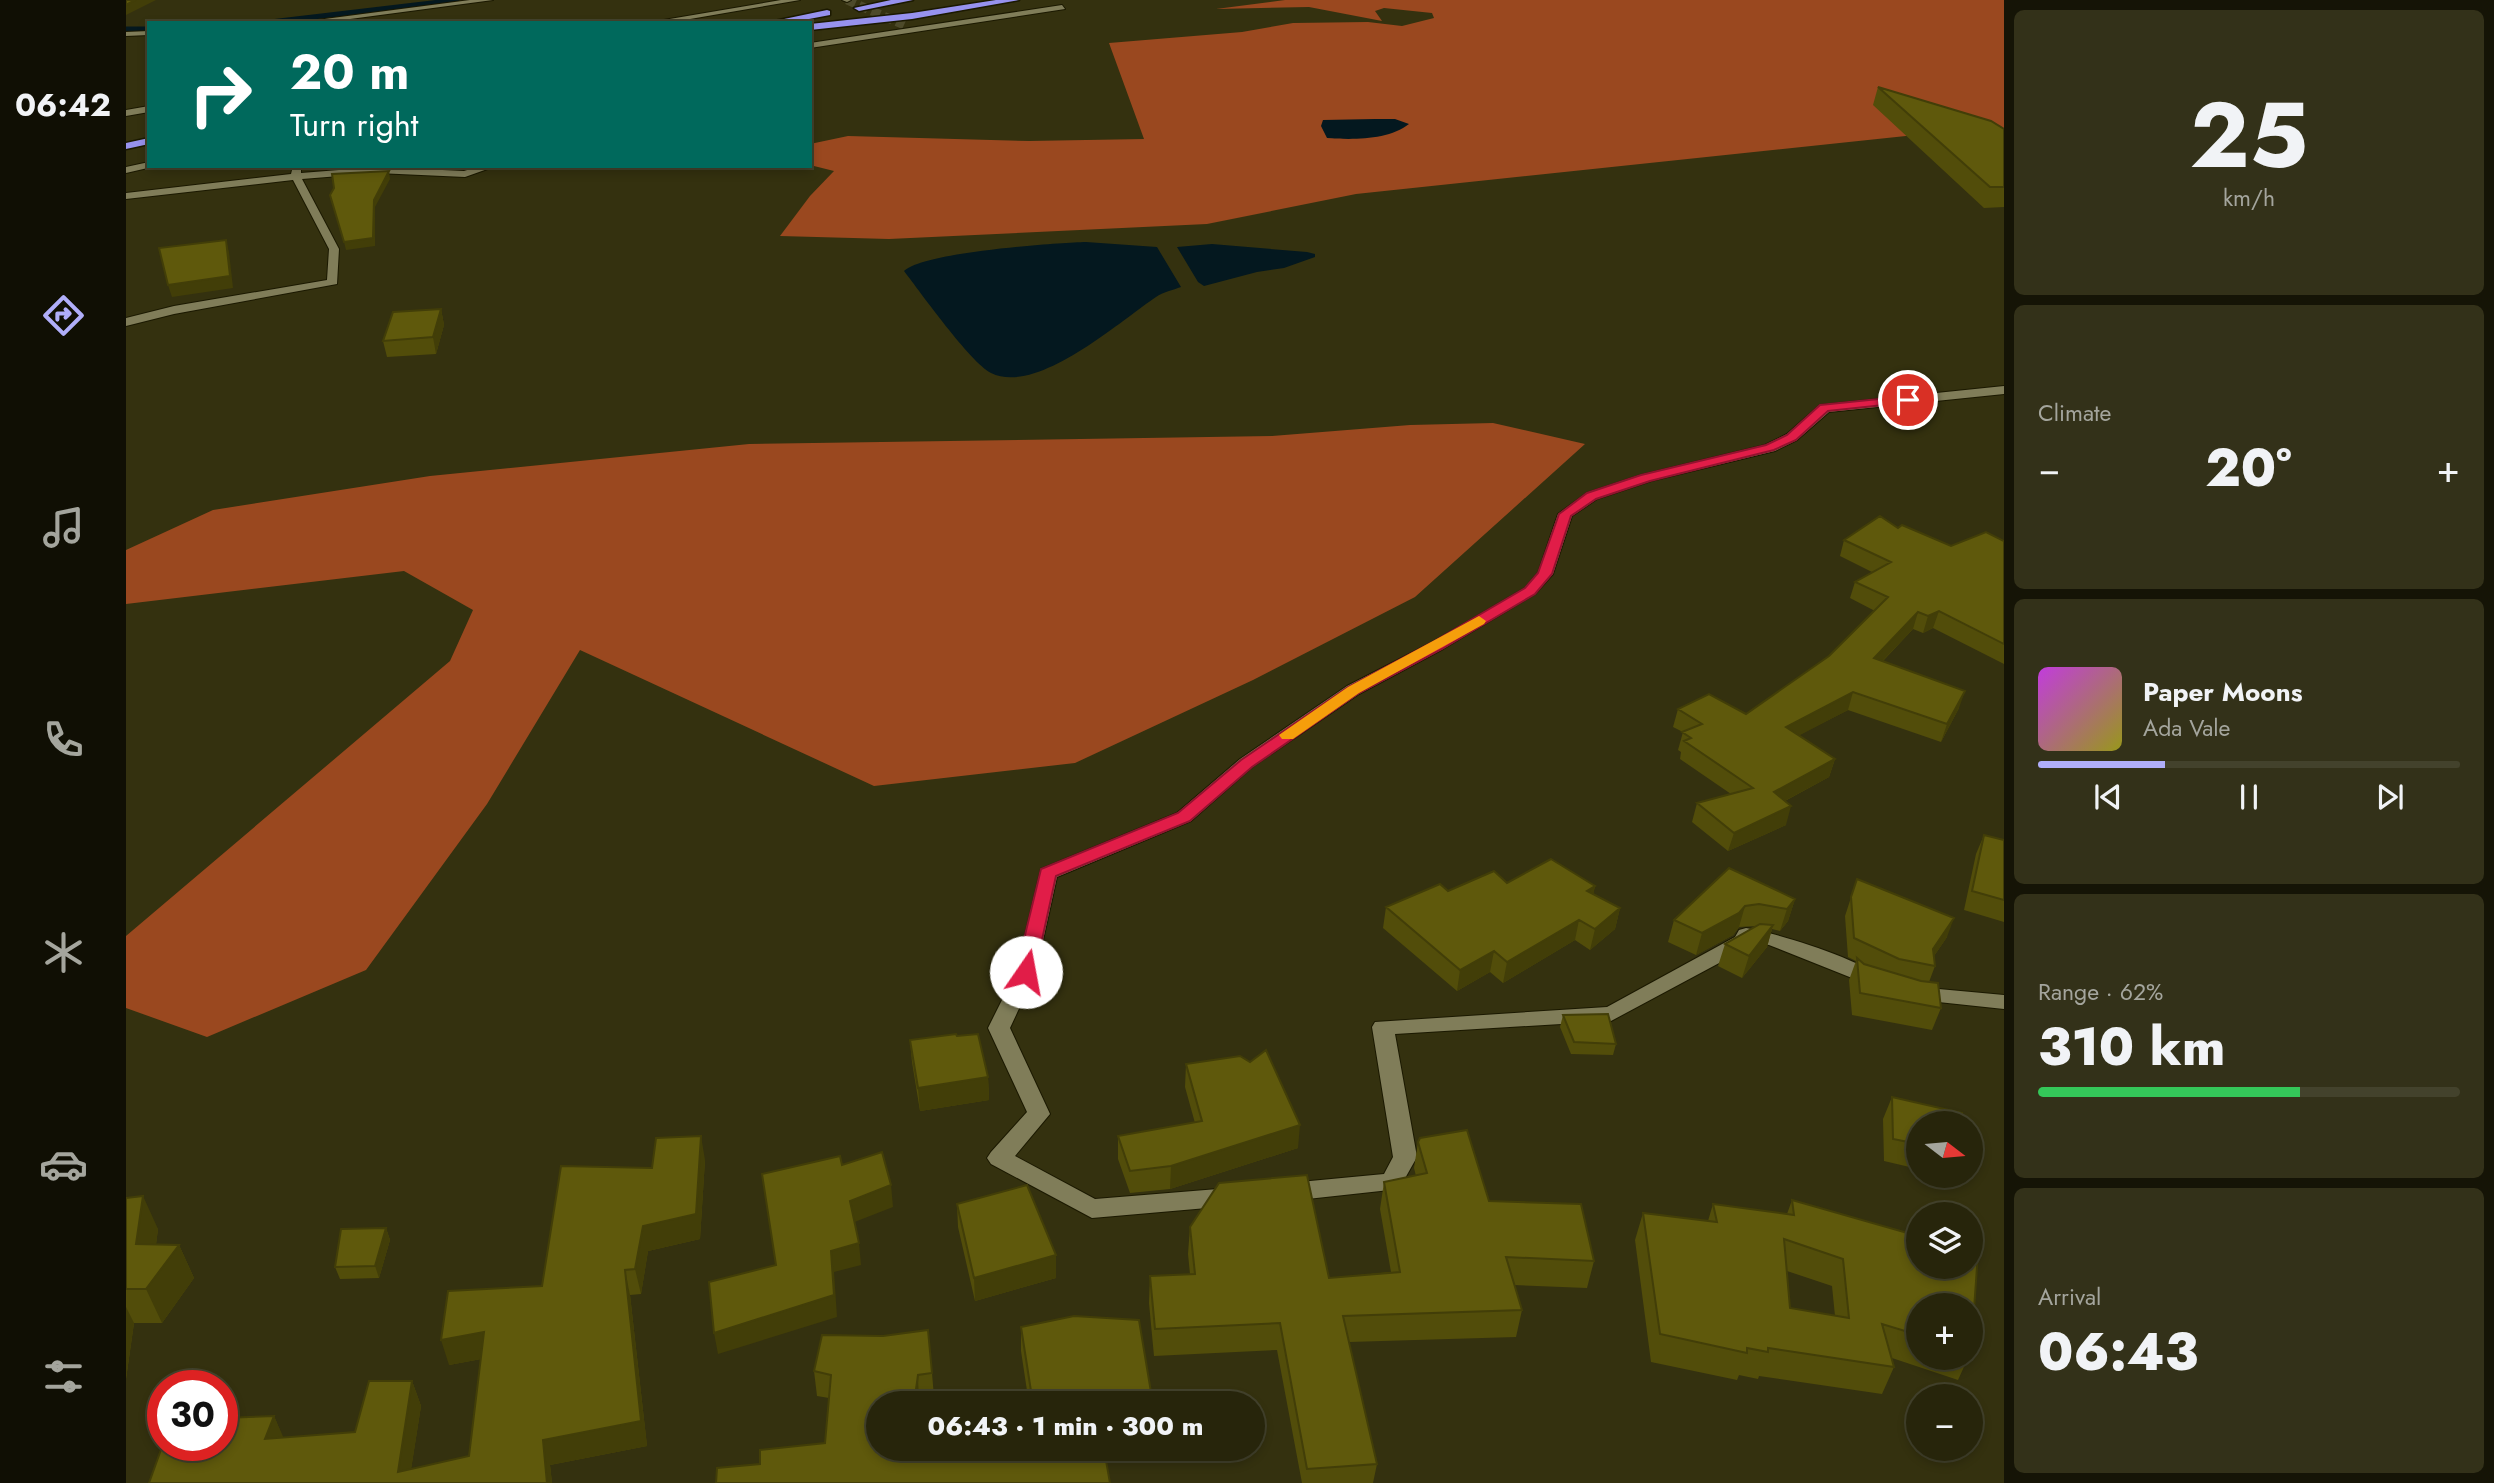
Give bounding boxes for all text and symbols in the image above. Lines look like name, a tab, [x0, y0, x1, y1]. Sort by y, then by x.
text: 20 m	[290, 37, 409, 107]
icon: right	[175, 49, 266, 140]
text: 25	[2190, 70, 2308, 201]
text: 06:42	[15, 82, 111, 128]
text: Turn right	[290, 102, 419, 148]
text: km/h	[2223, 181, 2275, 215]
icon: directions	[39, 291, 88, 340]
pin	[1878, 370, 1938, 430]
icon: arrive	[1889, 381, 1927, 419]
text: Climate	[2038, 396, 2111, 430]
text: 20°	[2205, 430, 2292, 506]
text: −	[2038, 441, 2060, 496]
text: +	[2437, 441, 2460, 496]
icon: music	[39, 503, 88, 552]
text: Paper Moons	[2143, 673, 2303, 711]
text: Ada Vale	[2143, 711, 2230, 745]
icon: phone	[39, 715, 88, 764]
icon: previous	[2089, 778, 2127, 816]
icon: pause	[2230, 778, 2268, 816]
icon: next	[2371, 778, 2409, 816]
icon: climate	[39, 928, 88, 977]
position arrow	[989, 935, 1063, 1009]
text: Range · 62%	[2038, 975, 2163, 1009]
text: 310 km	[2038, 1009, 2225, 1085]
north arrow	[1906, 1111, 1983, 1188]
map controls	[1906, 1111, 1983, 1461]
icon: car	[39, 1140, 88, 1189]
button: layers	[1906, 1202, 1983, 1279]
text: Arrival	[2038, 1280, 2101, 1314]
button: +	[1906, 1293, 1983, 1370]
text: 06:43	[2038, 1314, 2198, 1390]
icon: filters	[39, 1352, 88, 1401]
speed limit sign: 30	[147, 1370, 238, 1461]
button: −	[1906, 1384, 1983, 1461]
text: 06:43 · 1 min · 300 m	[928, 1407, 1203, 1445]

